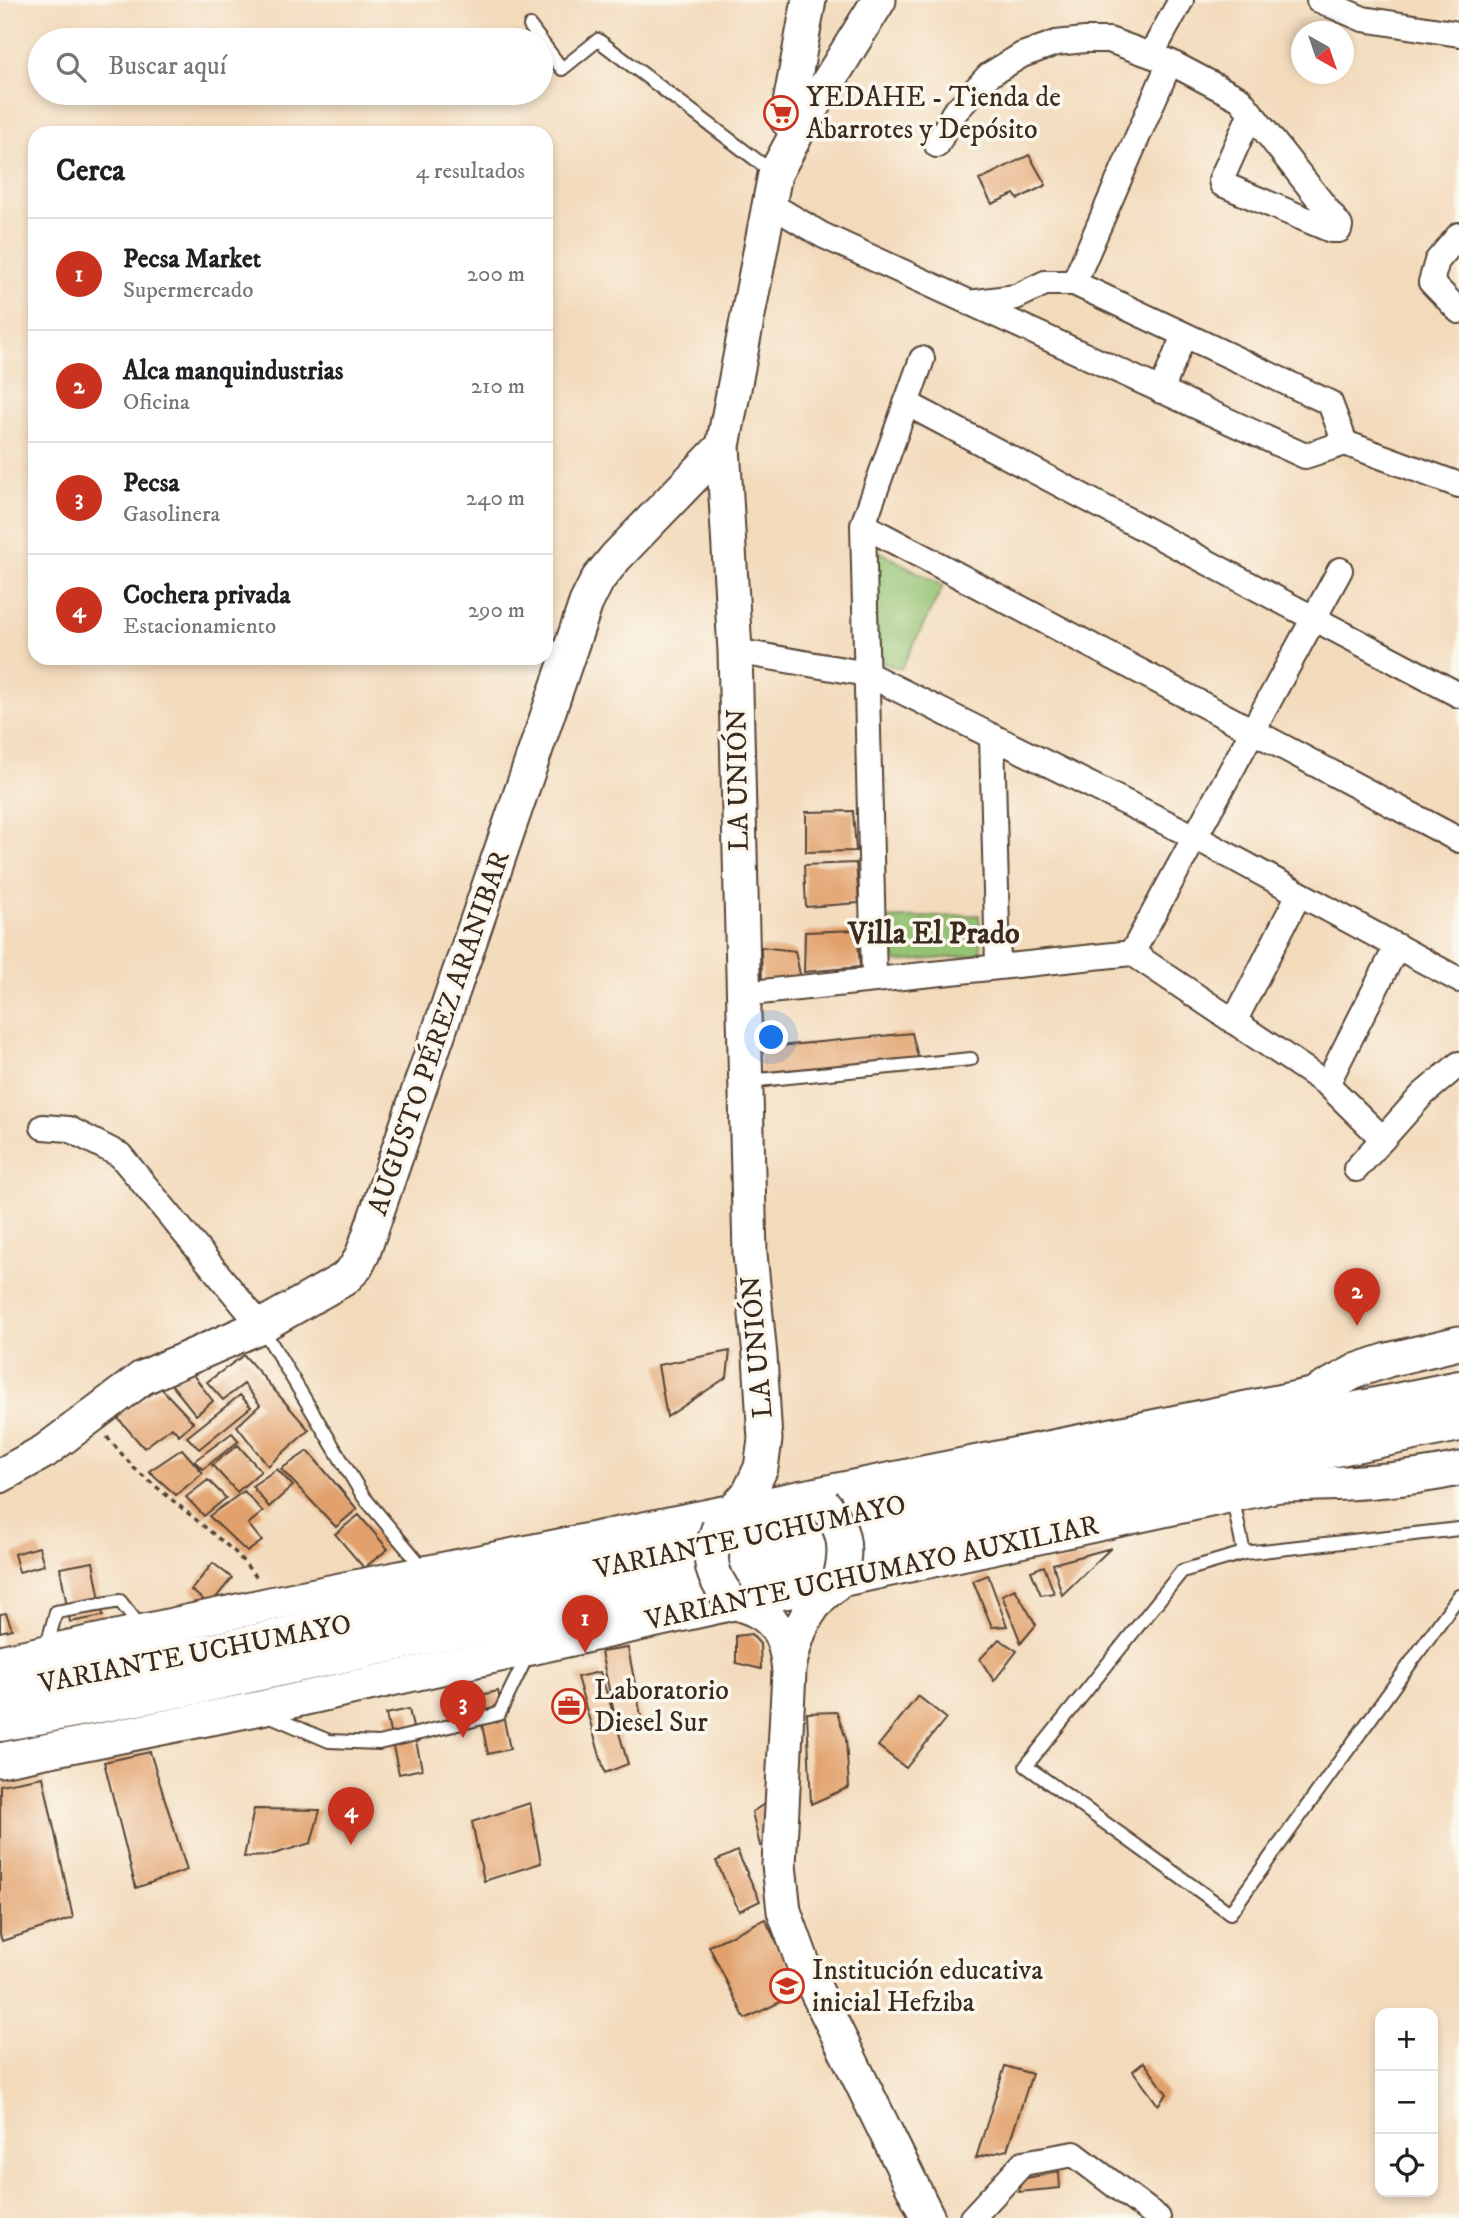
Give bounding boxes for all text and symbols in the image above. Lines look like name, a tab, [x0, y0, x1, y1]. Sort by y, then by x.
north arrow	[1291, 21, 1354, 84]
search box	[28, 28, 553, 105]
icon: search	[52, 48, 90, 86]
text: Buscar aquí	[108, 50, 226, 83]
place label: YEDAHE - Tienda de Abarrotes y Depósito	[806, 80, 1061, 147]
supermarket icon: YEDAHE - Tienda de Abarrotes y Depósito	[762, 94, 800, 132]
text: Cerca	[56, 153, 125, 190]
text: 4 resultados	[416, 157, 525, 186]
text: Pecsa Market	[123, 243, 261, 276]
text: 1	[75, 260, 83, 289]
text: 200 m	[467, 260, 525, 289]
text: Supermercado	[123, 276, 253, 305]
text: Alca manquindustrias	[123, 355, 343, 388]
text: 2	[73, 372, 85, 401]
text: 210 m	[471, 372, 525, 401]
text: Oficina	[123, 388, 190, 417]
text: Pecsa	[123, 467, 179, 500]
text: 3	[75, 484, 83, 513]
text: 240 m	[466, 484, 525, 513]
text: Gasolinera	[123, 500, 220, 529]
text: Cochera privada	[123, 579, 291, 612]
text: 4	[72, 596, 86, 625]
text: 290 m	[468, 596, 525, 625]
text: Estacionamiento	[123, 612, 276, 641]
street label: LA UNIÓN	[718, 708, 757, 852]
street label: AUGUSTO PÉREZ ARANIBAR	[360, 846, 518, 1220]
district label: Villa El Prado	[847, 916, 1020, 953]
your location	[754, 1020, 788, 1054]
pin: 2	[1334, 1268, 1380, 1326]
street label: LA UNIÓN	[732, 1274, 781, 1420]
street label: VARIANTE UCHUMAYO	[590, 1487, 909, 1587]
street label: VARIANTE UCHUMAYO AUXILIAR	[641, 1508, 1102, 1638]
pin: 1	[562, 1595, 608, 1653]
street label: VARIANTE UCHUMAYO	[35, 1607, 354, 1702]
place label: Laboratorio Diesel Sur	[594, 1673, 729, 1740]
pin: 3	[440, 1680, 486, 1738]
office icon: Laboratorio Diesel Sur	[550, 1687, 588, 1725]
pin: 4	[328, 1787, 374, 1845]
place label: Institución educativa inicial Hefziba	[812, 1953, 1043, 2020]
school or university icon: Institución educativa inicial Hefziba	[768, 1967, 806, 2005]
map controls	[1375, 2008, 1438, 2197]
button: +	[1375, 2008, 1438, 2071]
button: −	[1375, 2071, 1438, 2134]
button: locate	[1375, 2134, 1438, 2197]

